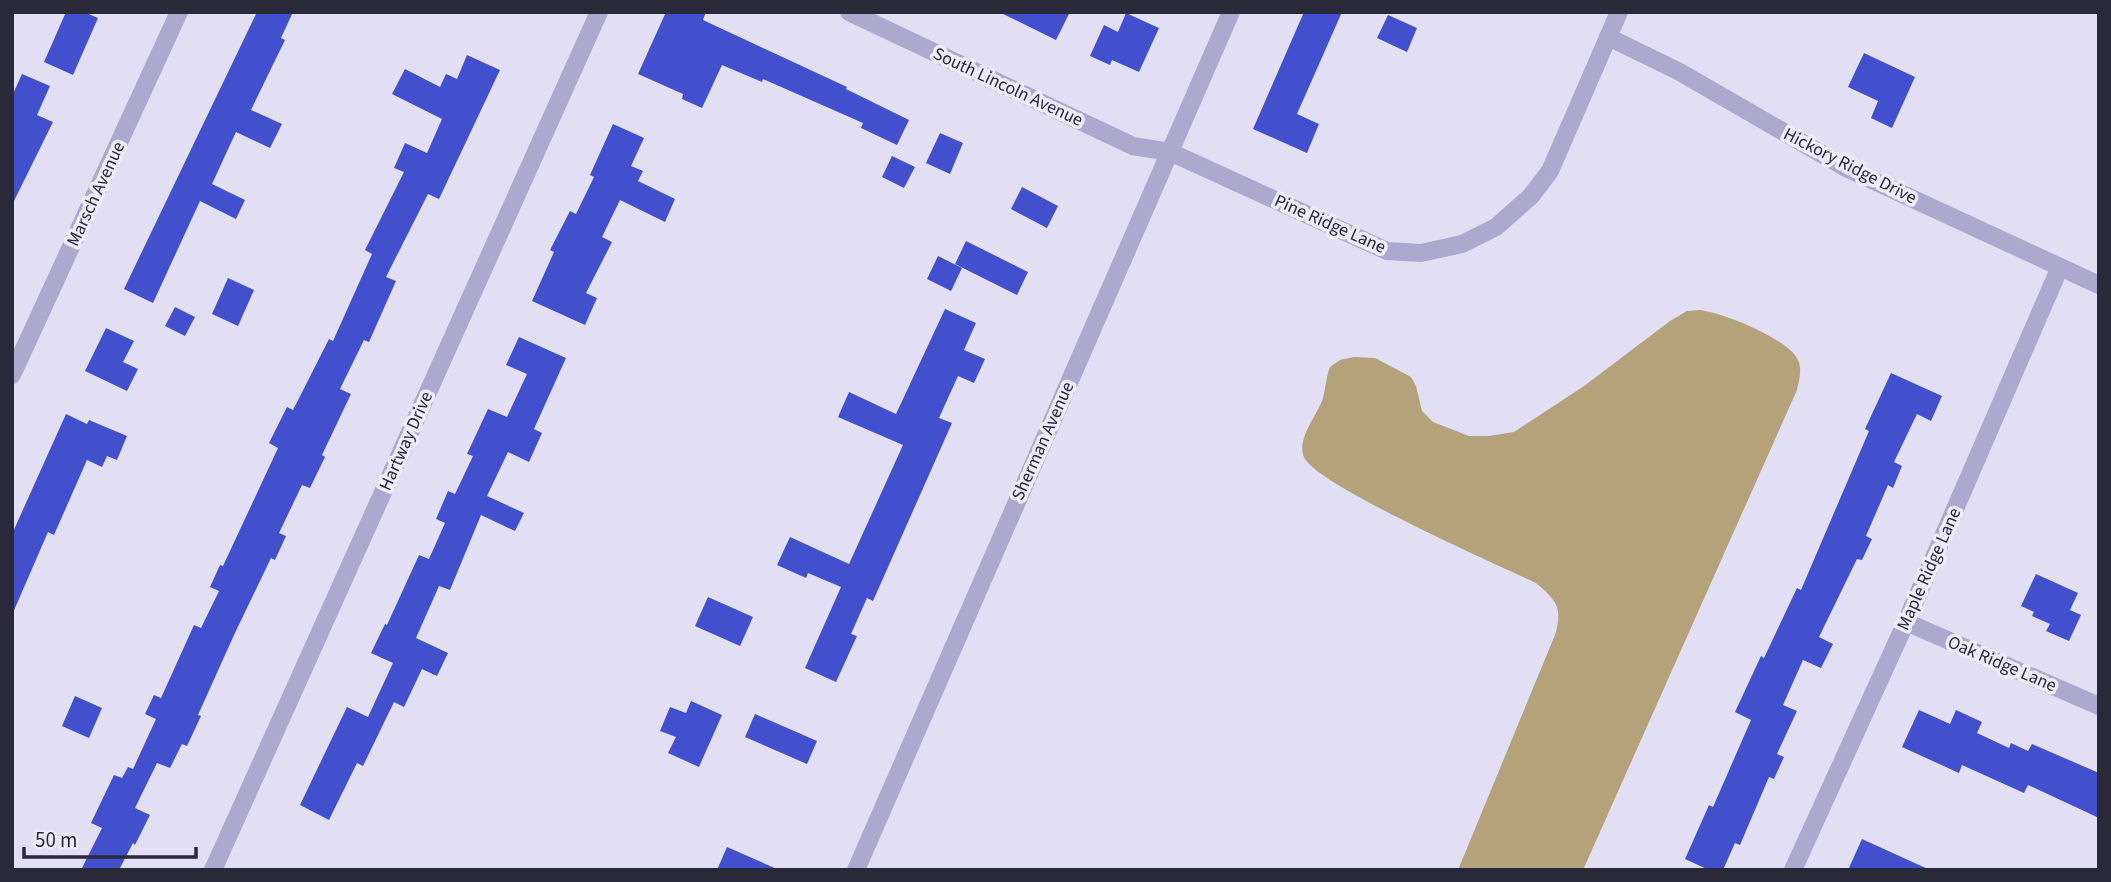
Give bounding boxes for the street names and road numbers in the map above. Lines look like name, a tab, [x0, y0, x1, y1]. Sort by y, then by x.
street label: South Lincoln Avenue	[929, 41, 1087, 133]
street label: Hickory Ridge Drive	[1779, 122, 1921, 210]
street label: Marsch Avenue	[61, 137, 131, 250]
street label: Pine Ridge Lane	[1270, 188, 1390, 260]
street label: Sherman Avenue	[1006, 378, 1080, 504]
street label: Hartway Drive	[373, 387, 439, 495]
street label: Maple Ridge Lane	[1891, 504, 1967, 634]
street label: Oak Ridge Lane	[1944, 630, 2060, 698]

